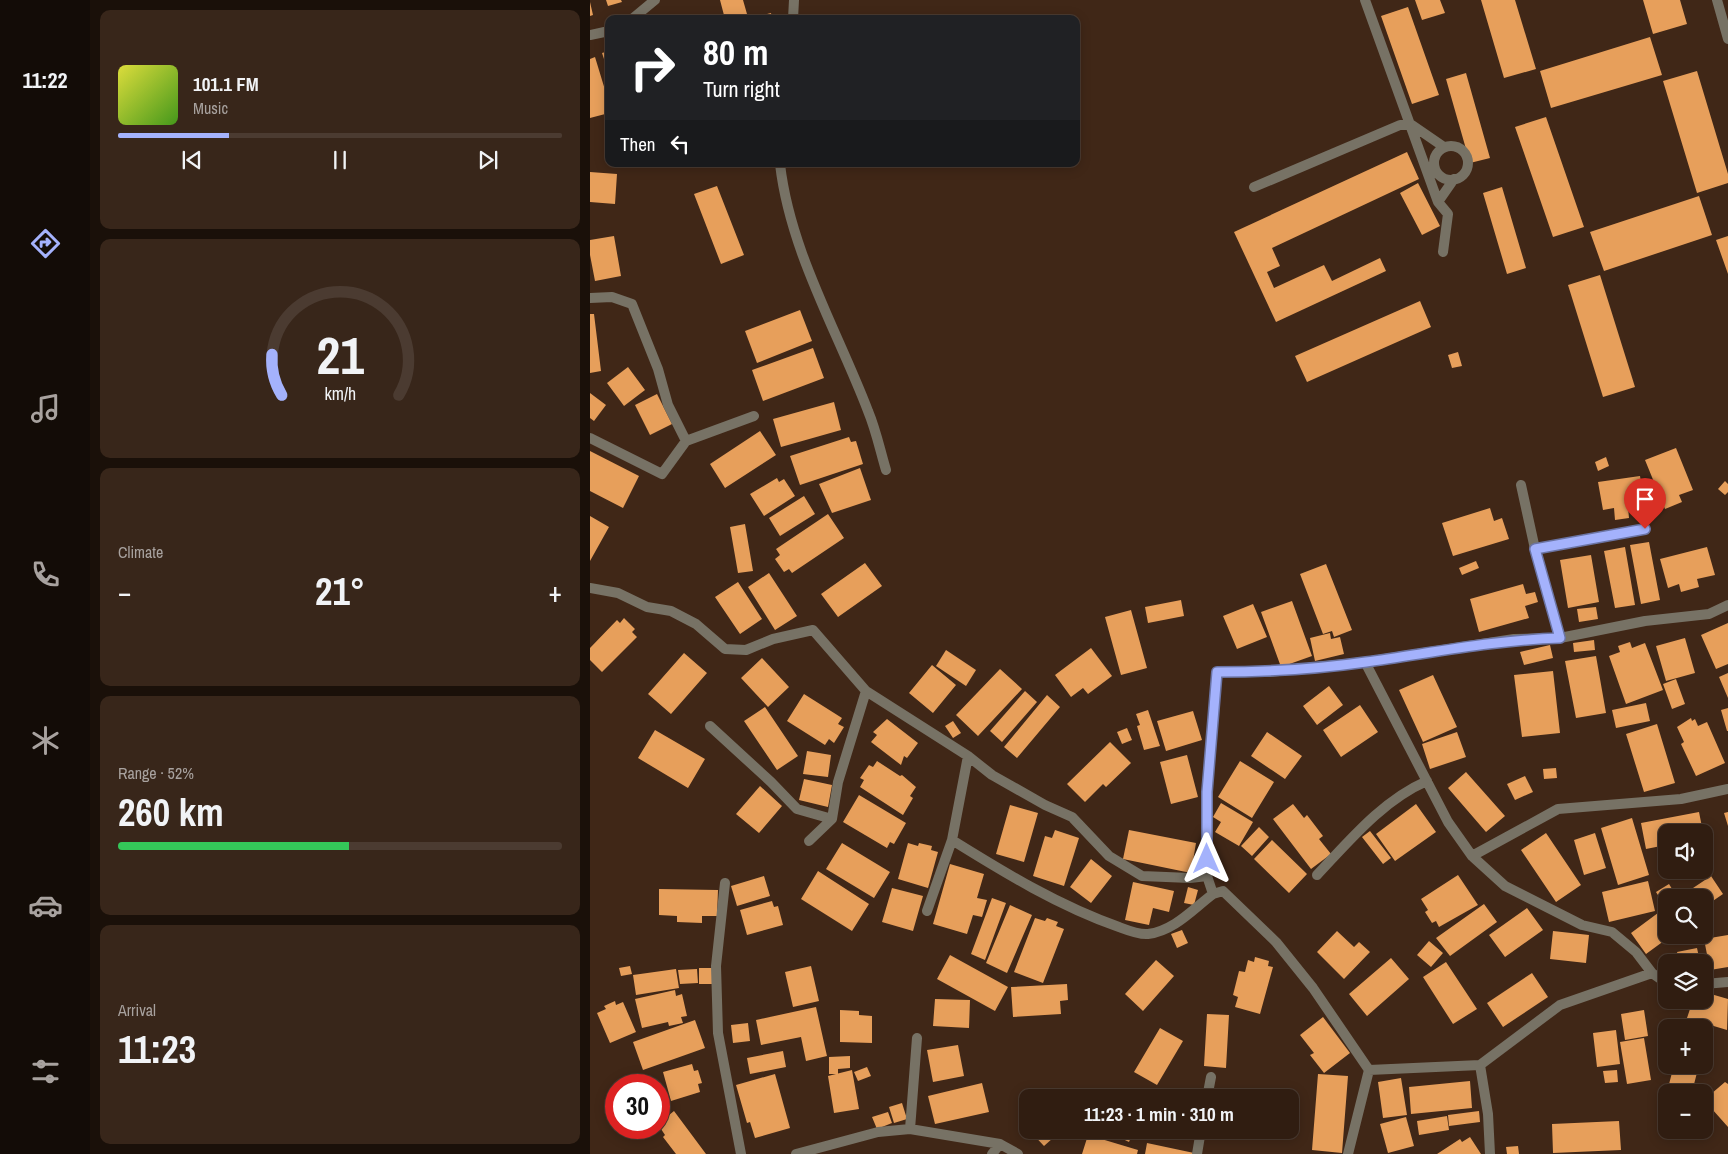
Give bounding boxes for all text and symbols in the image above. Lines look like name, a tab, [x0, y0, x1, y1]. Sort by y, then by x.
text: 80 m	[703, 29, 768, 76]
icon: right	[620, 35, 685, 100]
text: 11:22	[22, 65, 68, 95]
text: 101.1 FM	[193, 71, 259, 97]
text: Turn right	[703, 74, 780, 104]
text: Music	[193, 97, 228, 119]
icon: left	[666, 130, 694, 158]
text: Then	[620, 131, 656, 157]
icon: previous	[178, 146, 206, 174]
icon: pause	[326, 146, 354, 174]
icon: next	[474, 146, 502, 174]
icon: directions	[28, 226, 63, 261]
text: 21	[316, 320, 364, 390]
text: km/h	[324, 382, 356, 406]
icon: music	[28, 391, 63, 426]
pin	[1624, 478, 1666, 529]
icon: arrive	[1631, 485, 1659, 513]
text: Climate	[118, 541, 163, 563]
icon: phone	[28, 557, 63, 592]
text: 21°	[315, 566, 365, 617]
text: −	[118, 573, 131, 611]
text: +	[549, 573, 562, 611]
icon: climate	[28, 723, 63, 758]
text: Range · 52%	[118, 762, 194, 784]
text: 260 km	[118, 787, 224, 838]
map controls	[1658, 824, 1713, 1139]
button: sound	[1658, 824, 1713, 879]
position arrow	[1180, 832, 1232, 884]
icon: car	[28, 888, 63, 923]
button: search	[1658, 889, 1713, 944]
button: layers	[1658, 954, 1713, 1009]
text: Arrival	[118, 999, 156, 1021]
button: +	[1658, 1019, 1713, 1074]
text: 11:23	[118, 1024, 196, 1075]
icon: filters	[28, 1054, 63, 1089]
speed limit sign: 30	[605, 1074, 670, 1139]
button: −	[1658, 1084, 1713, 1139]
text: 11:23 · 1 min · 310 m	[1084, 1101, 1234, 1127]

